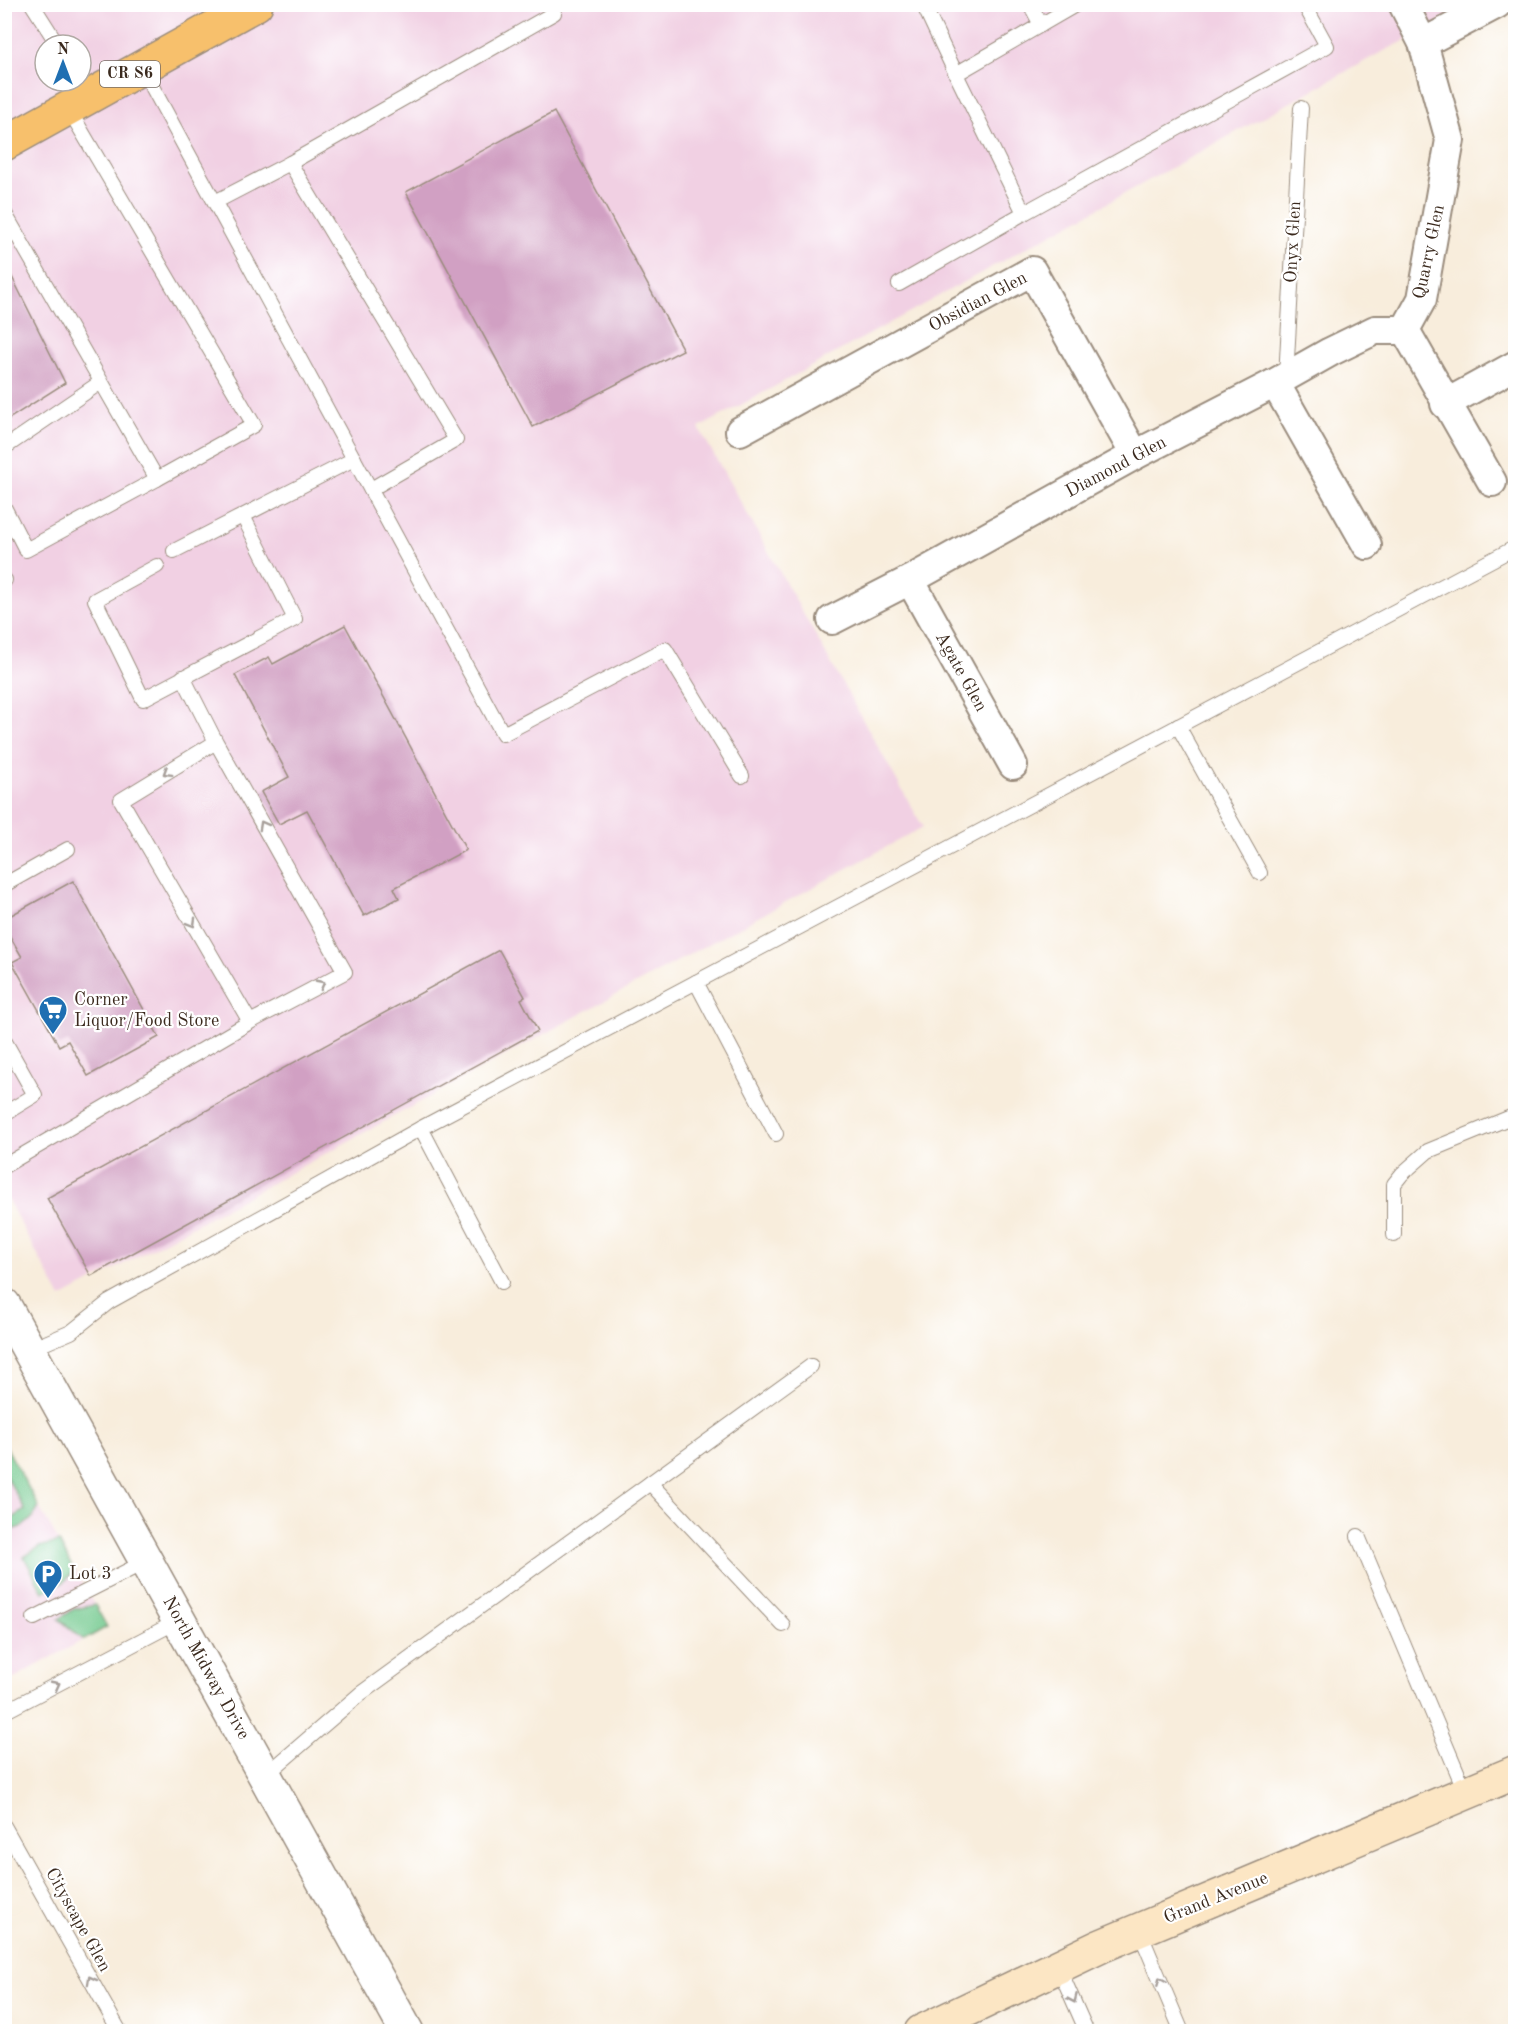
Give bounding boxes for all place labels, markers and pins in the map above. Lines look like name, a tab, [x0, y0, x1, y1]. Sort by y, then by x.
place label: Corner Liquor/Food Store	[74, 991, 219, 1030]
supermarket icon: Corner Liquor/Food Store	[37, 994, 69, 1036]
parking icon: Lot 3	[32, 1558, 64, 1600]
place label: Lot 3	[69, 1565, 112, 1583]

